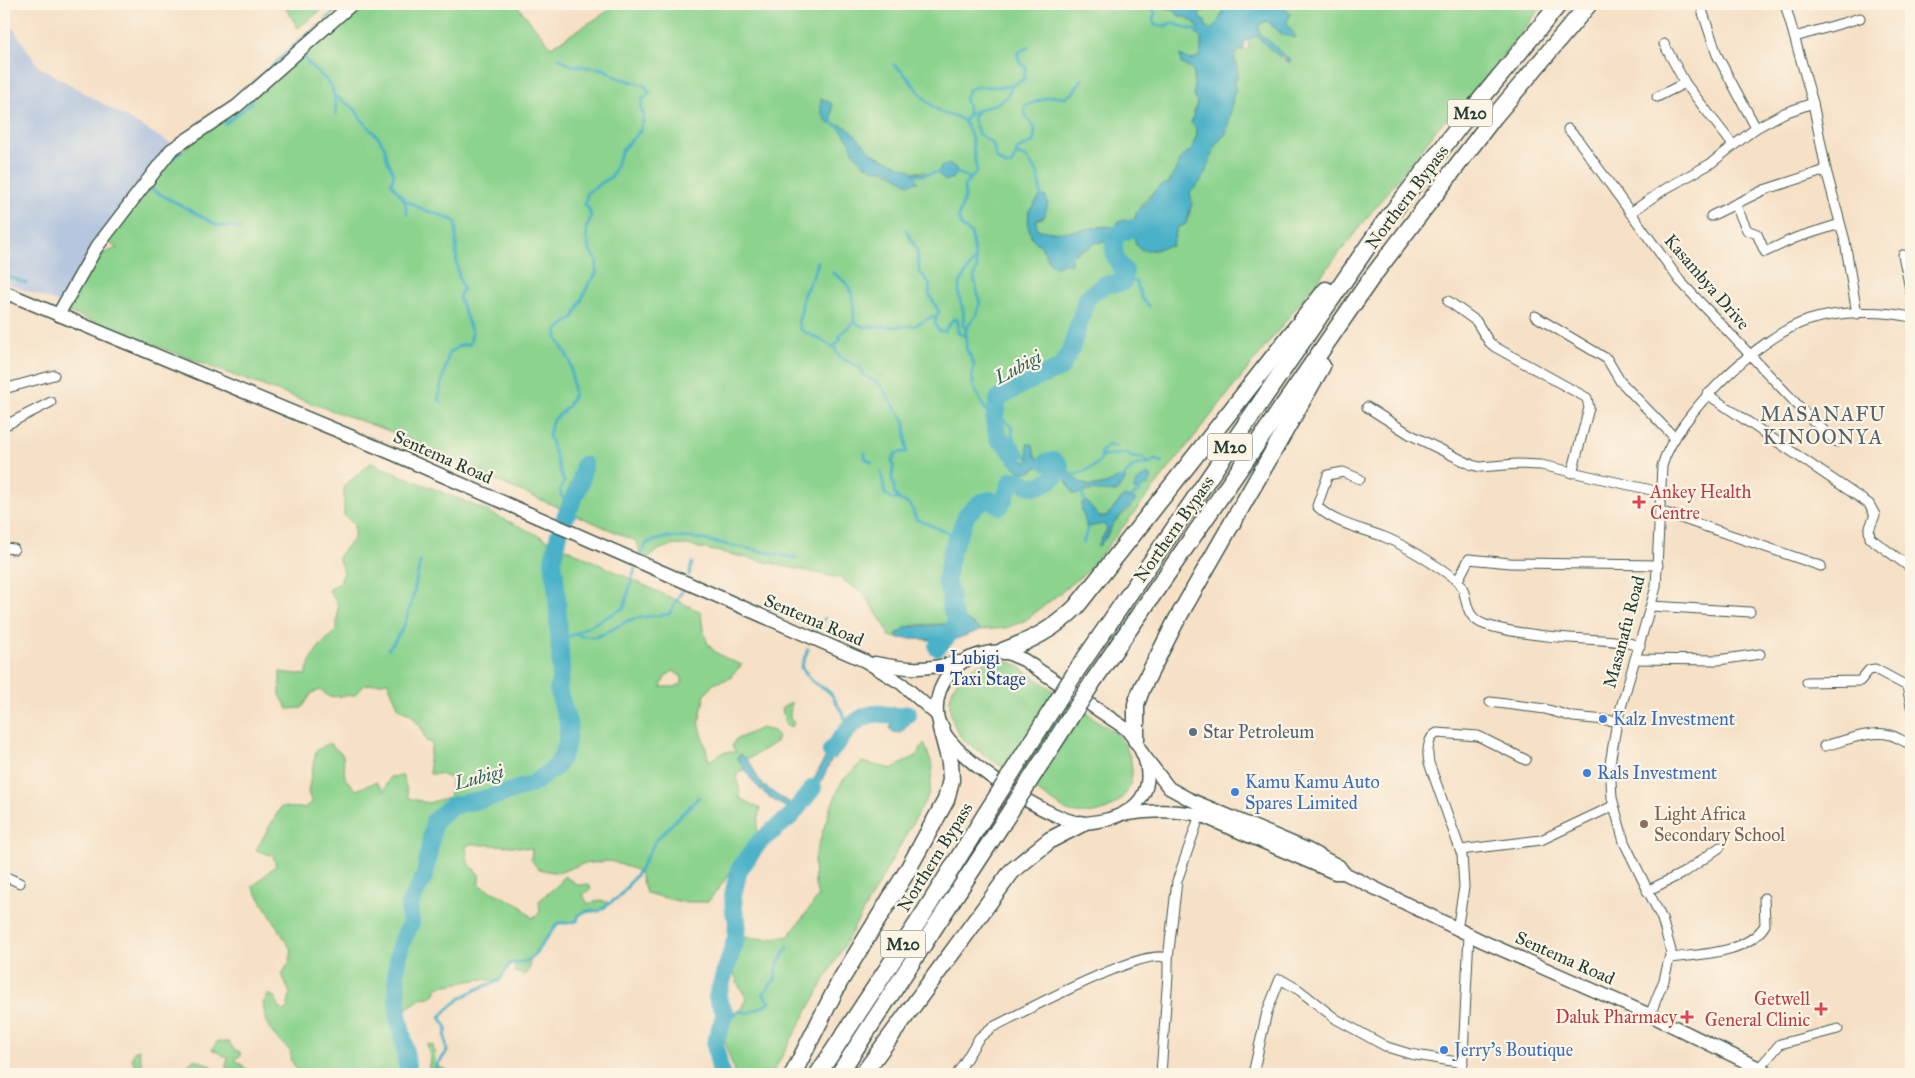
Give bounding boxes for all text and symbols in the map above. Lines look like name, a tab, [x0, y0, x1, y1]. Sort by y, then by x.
road number: M20	[1448, 100, 1492, 126]
street label: Northern Bypass	[1361, 140, 1453, 254]
street label: Kasambya Drive	[1659, 230, 1755, 334]
water label: Lubigi	[990, 345, 1046, 389]
district label: MASANAFU KINOONYA	[1760, 402, 1886, 449]
street label: Sentema Road	[390, 425, 496, 489]
road number: M20	[1208, 434, 1252, 461]
street label: Northern Bypass	[1129, 471, 1219, 587]
place label: Ankey Health Centre	[1649, 481, 1751, 524]
marker: Ankey Health Centre	[1632, 495, 1646, 509]
street label: Masanafu Road	[1598, 573, 1650, 691]
street label: Sentema Road	[761, 589, 867, 651]
place label: Lubigi Taxi Stage	[950, 647, 1026, 691]
marker: Lubigi Taxi Stage	[934, 662, 946, 674]
place label: Kalz Investment	[1613, 708, 1736, 730]
marker: Kalz Investment	[1597, 713, 1609, 725]
place label: Star Petroleum	[1203, 721, 1315, 743]
marker: Star Petroleum	[1187, 726, 1199, 738]
water label: Lubigi	[451, 759, 507, 795]
place label: Rals Investment	[1597, 762, 1718, 784]
marker: Rals Investment	[1581, 767, 1593, 779]
place label: Kamu Kamu Auto Spares Limited	[1245, 771, 1380, 814]
marker: Kamu Kamu Auto Spares Limited	[1229, 786, 1241, 798]
street label: Northern Bypass	[893, 798, 977, 916]
place label: Light Africa Secondary School	[1654, 803, 1785, 846]
marker: Light Africa Secondary School	[1638, 818, 1650, 830]
street label: Sentema Road	[1512, 926, 1618, 990]
road number: M20	[880, 931, 926, 958]
place label: Getwell General Clinic	[1705, 988, 1810, 1031]
marker: Getwell General Clinic	[1814, 1002, 1828, 1016]
place label: Daluk Pharmacy	[1555, 1006, 1678, 1028]
marker: Daluk Pharmacy	[1681, 1011, 1693, 1023]
place label: Jerry's Boutique	[1452, 1039, 1573, 1062]
marker: Jerry's Boutique	[1438, 1044, 1450, 1056]

